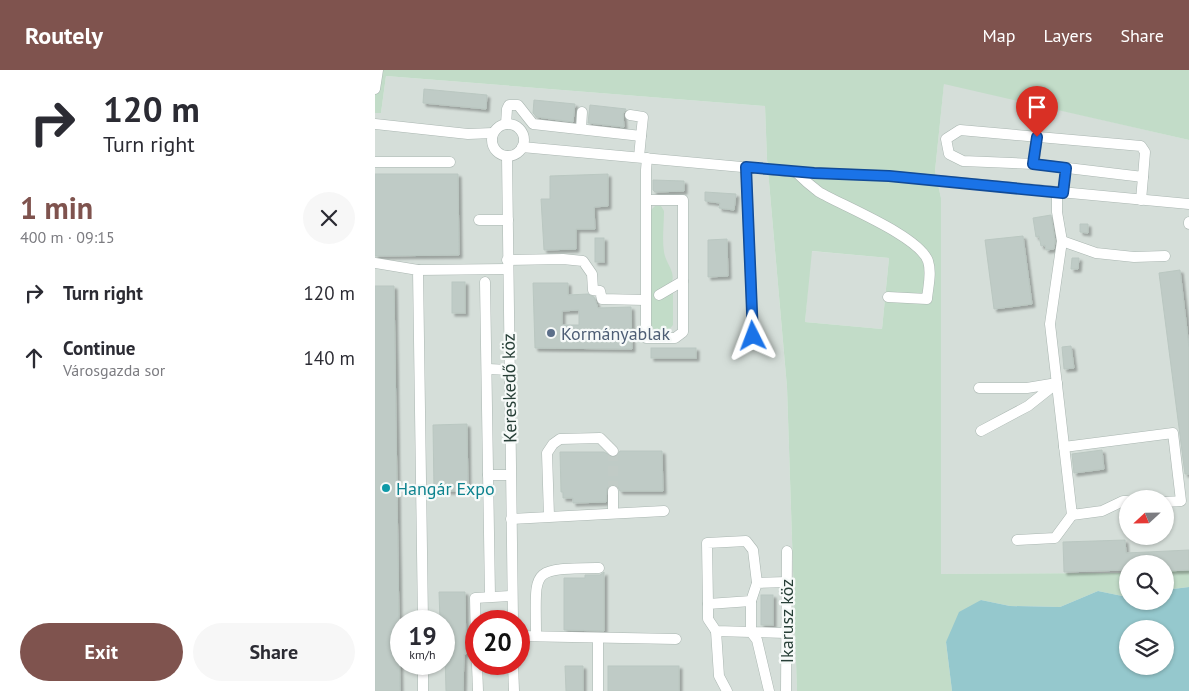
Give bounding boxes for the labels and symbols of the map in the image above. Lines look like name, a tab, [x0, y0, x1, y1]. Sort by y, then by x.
pin	[1016, 86, 1058, 137]
position arrow	[726, 309, 778, 361]
place label: Kormányablak	[561, 322, 670, 345]
marker: Kormányablak	[545, 327, 557, 339]
street label: Kereskedő köz	[497, 333, 521, 443]
place label: Hangár Expo	[396, 477, 495, 500]
marker: Hangár Expo	[380, 482, 392, 494]
north arrow	[1119, 490, 1174, 545]
street label: Ikarusz köz	[775, 579, 798, 663]
speed limit sign: 20	[465, 610, 530, 675]

